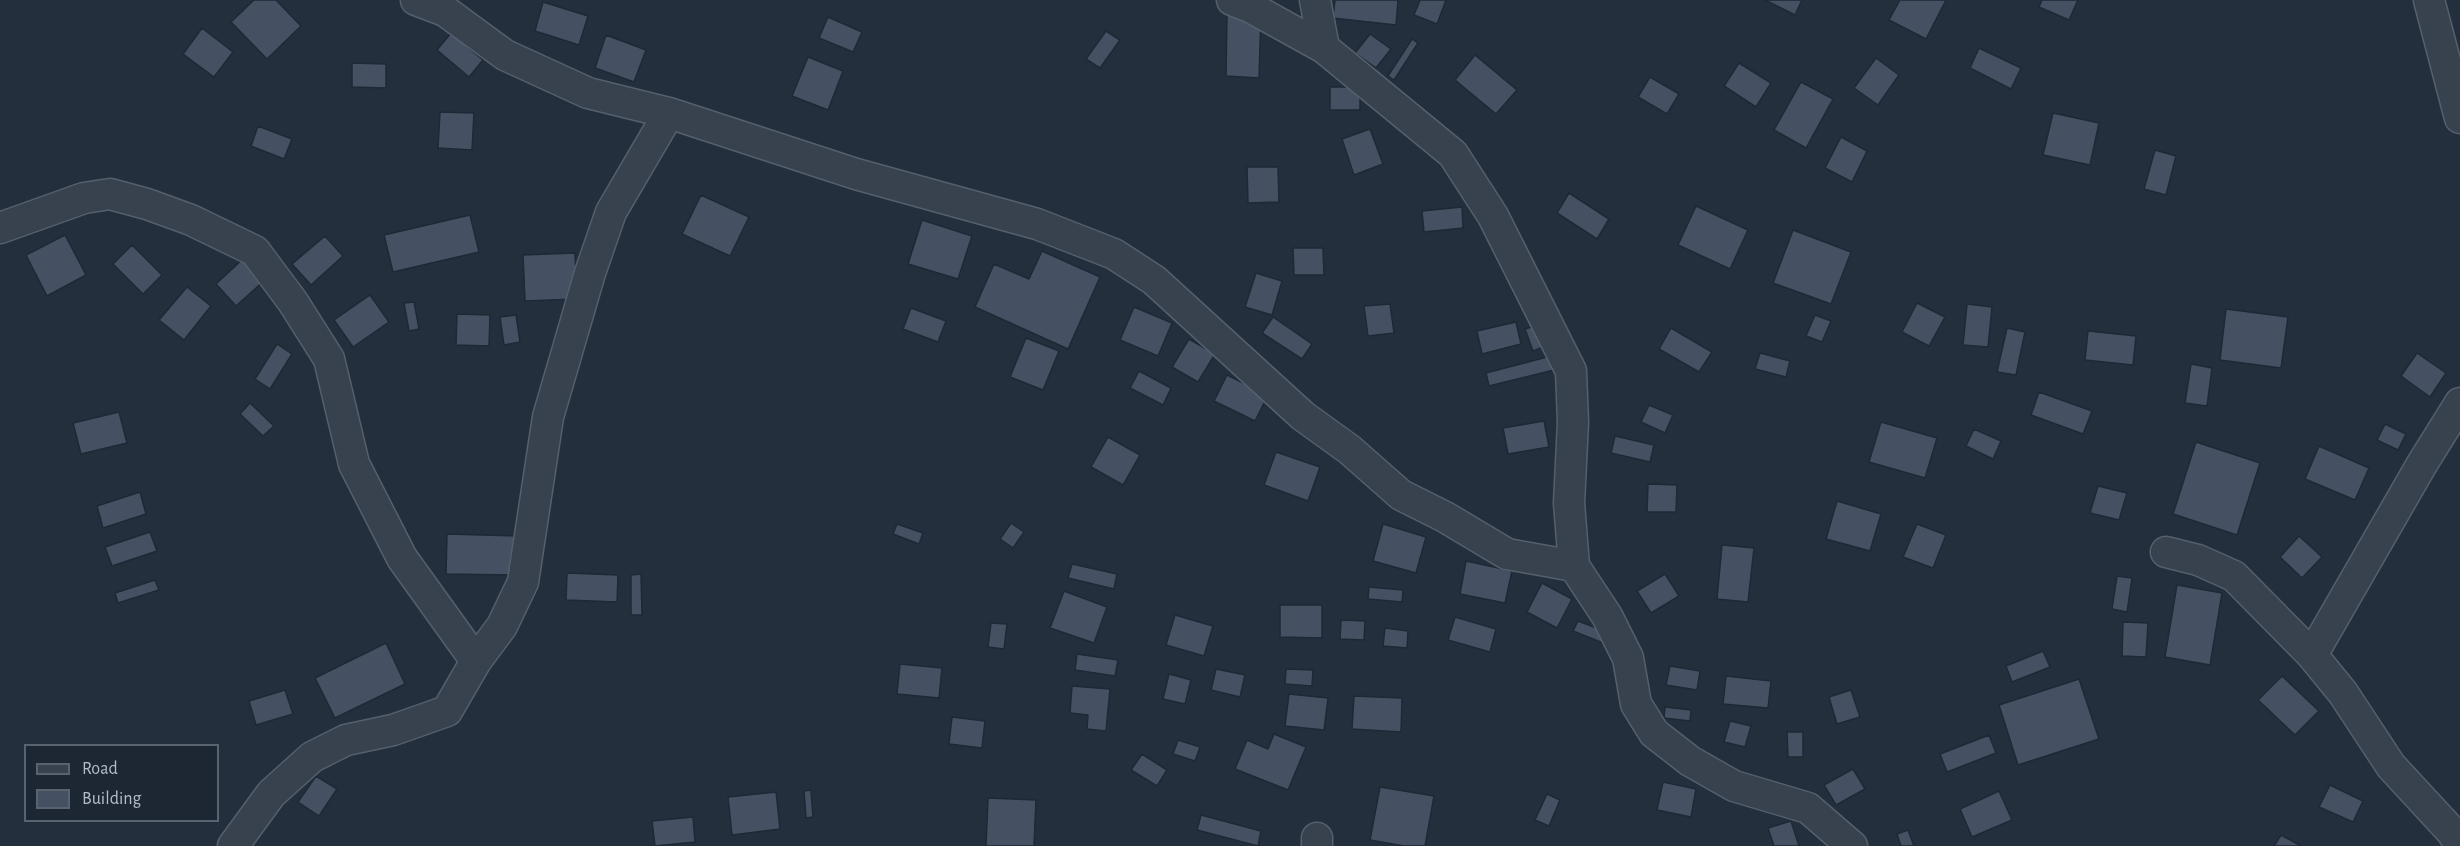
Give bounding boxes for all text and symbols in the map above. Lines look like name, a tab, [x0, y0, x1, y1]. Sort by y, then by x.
legend	[24, 744, 219, 822]
text: Road	[82, 760, 118, 778]
text: Building	[82, 790, 141, 808]

